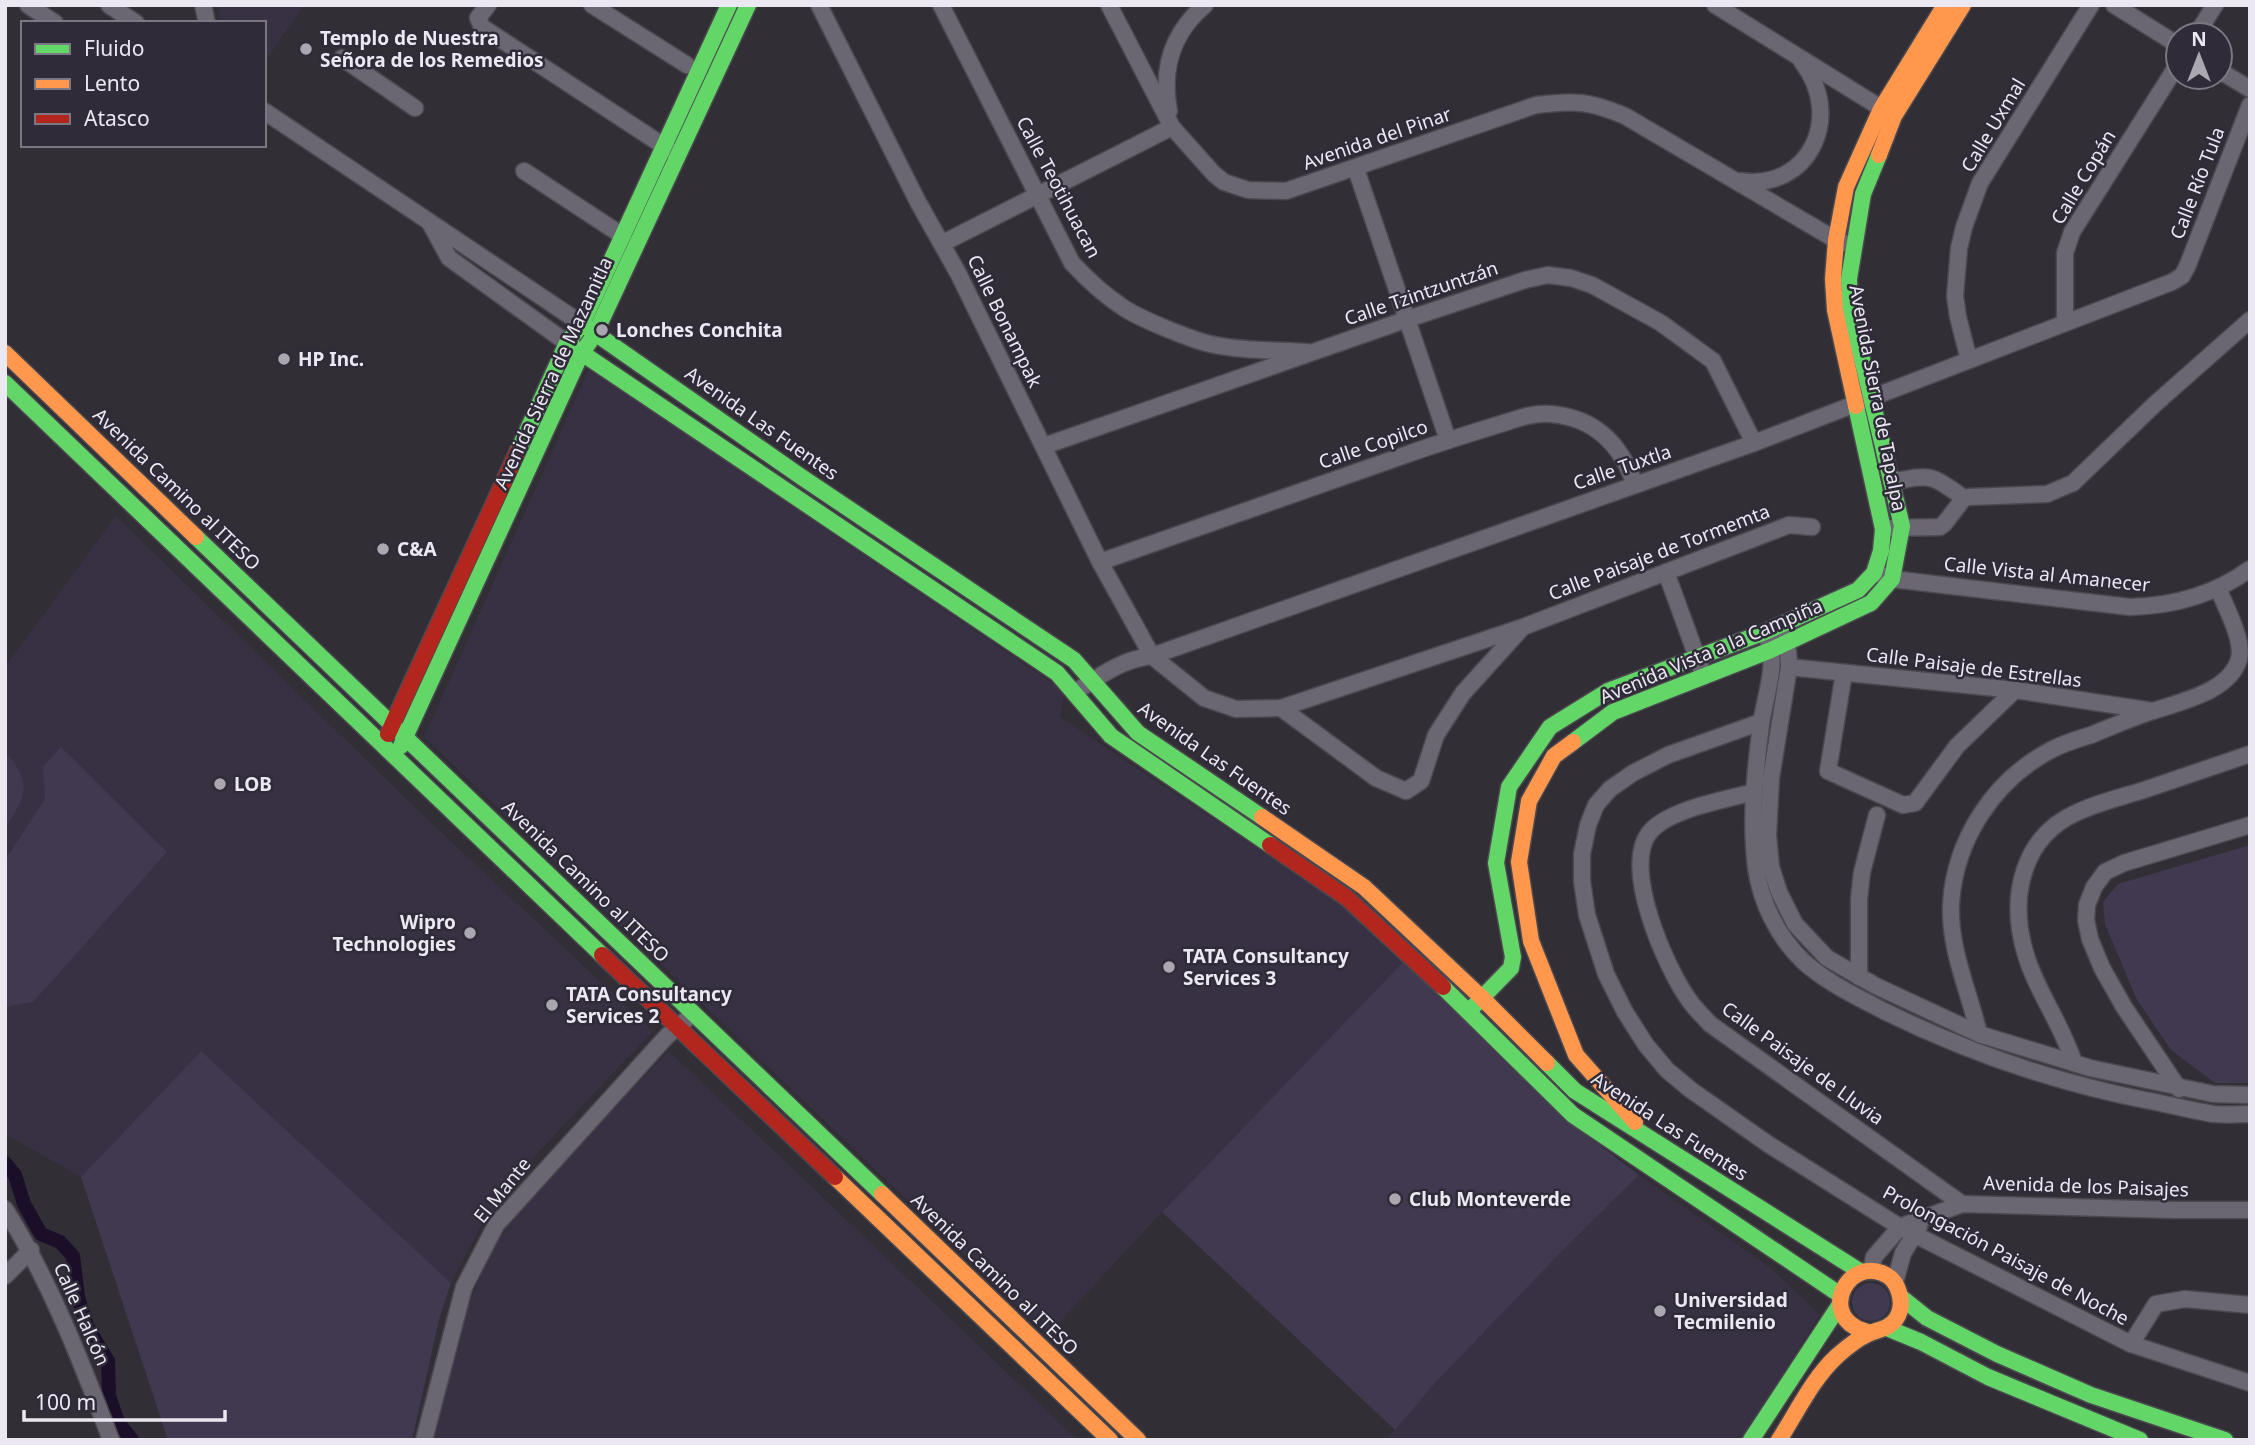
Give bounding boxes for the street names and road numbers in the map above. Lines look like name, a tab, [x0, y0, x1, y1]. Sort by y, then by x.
street label: Calle Uxmal	[1955, 73, 2031, 177]
street label: Avenida del Pinar	[1299, 100, 1455, 176]
street label: Calle Teotihuacan	[1011, 112, 1107, 262]
street label: Calle Río Tula	[2164, 123, 2230, 243]
street label: Calle Copán	[2045, 125, 2121, 229]
street label: Calle Bonampak	[962, 250, 1048, 392]
street label: Avenida Sierra de Mazamitla	[488, 253, 618, 493]
street label: Calle Tzintzuntzán	[1341, 255, 1501, 331]
street label: Avenida Sierra de Tapalpa	[1843, 283, 1913, 513]
street label: Avenida Las Fuentes	[680, 360, 844, 486]
street label: Avenida Camino al ITESO	[88, 402, 266, 576]
street label: Calle Copilco	[1315, 413, 1431, 475]
street label: Calle Tuxtla	[1570, 438, 1674, 496]
street label: Calle Paisaje de Tormemta	[1545, 498, 1773, 606]
street label: Calle Vista al Amanecer	[1943, 550, 2152, 598]
street label: Avenida Vista a la Campiña	[1596, 592, 1826, 710]
street label: Calle Paisaje de Estrellas	[1865, 641, 2083, 693]
street label: Avenida Las Fuentes	[1133, 695, 1297, 821]
street label: Avenida Camino al ITESO	[497, 794, 675, 968]
street label: Calle Paisaje de Lluvia	[1717, 995, 1889, 1131]
street label: Avenida Las Fuentes	[1587, 1066, 1753, 1186]
street label: El Mante	[467, 1152, 537, 1228]
street label: Avenida de los Paisajes	[1983, 1169, 2189, 1203]
street label: Prolongación Paisaje de Noche	[1878, 1179, 2134, 1331]
street label: Avenida Camino al ITESO	[906, 1187, 1084, 1361]
street label: Calle Halcón	[48, 1258, 116, 1370]

